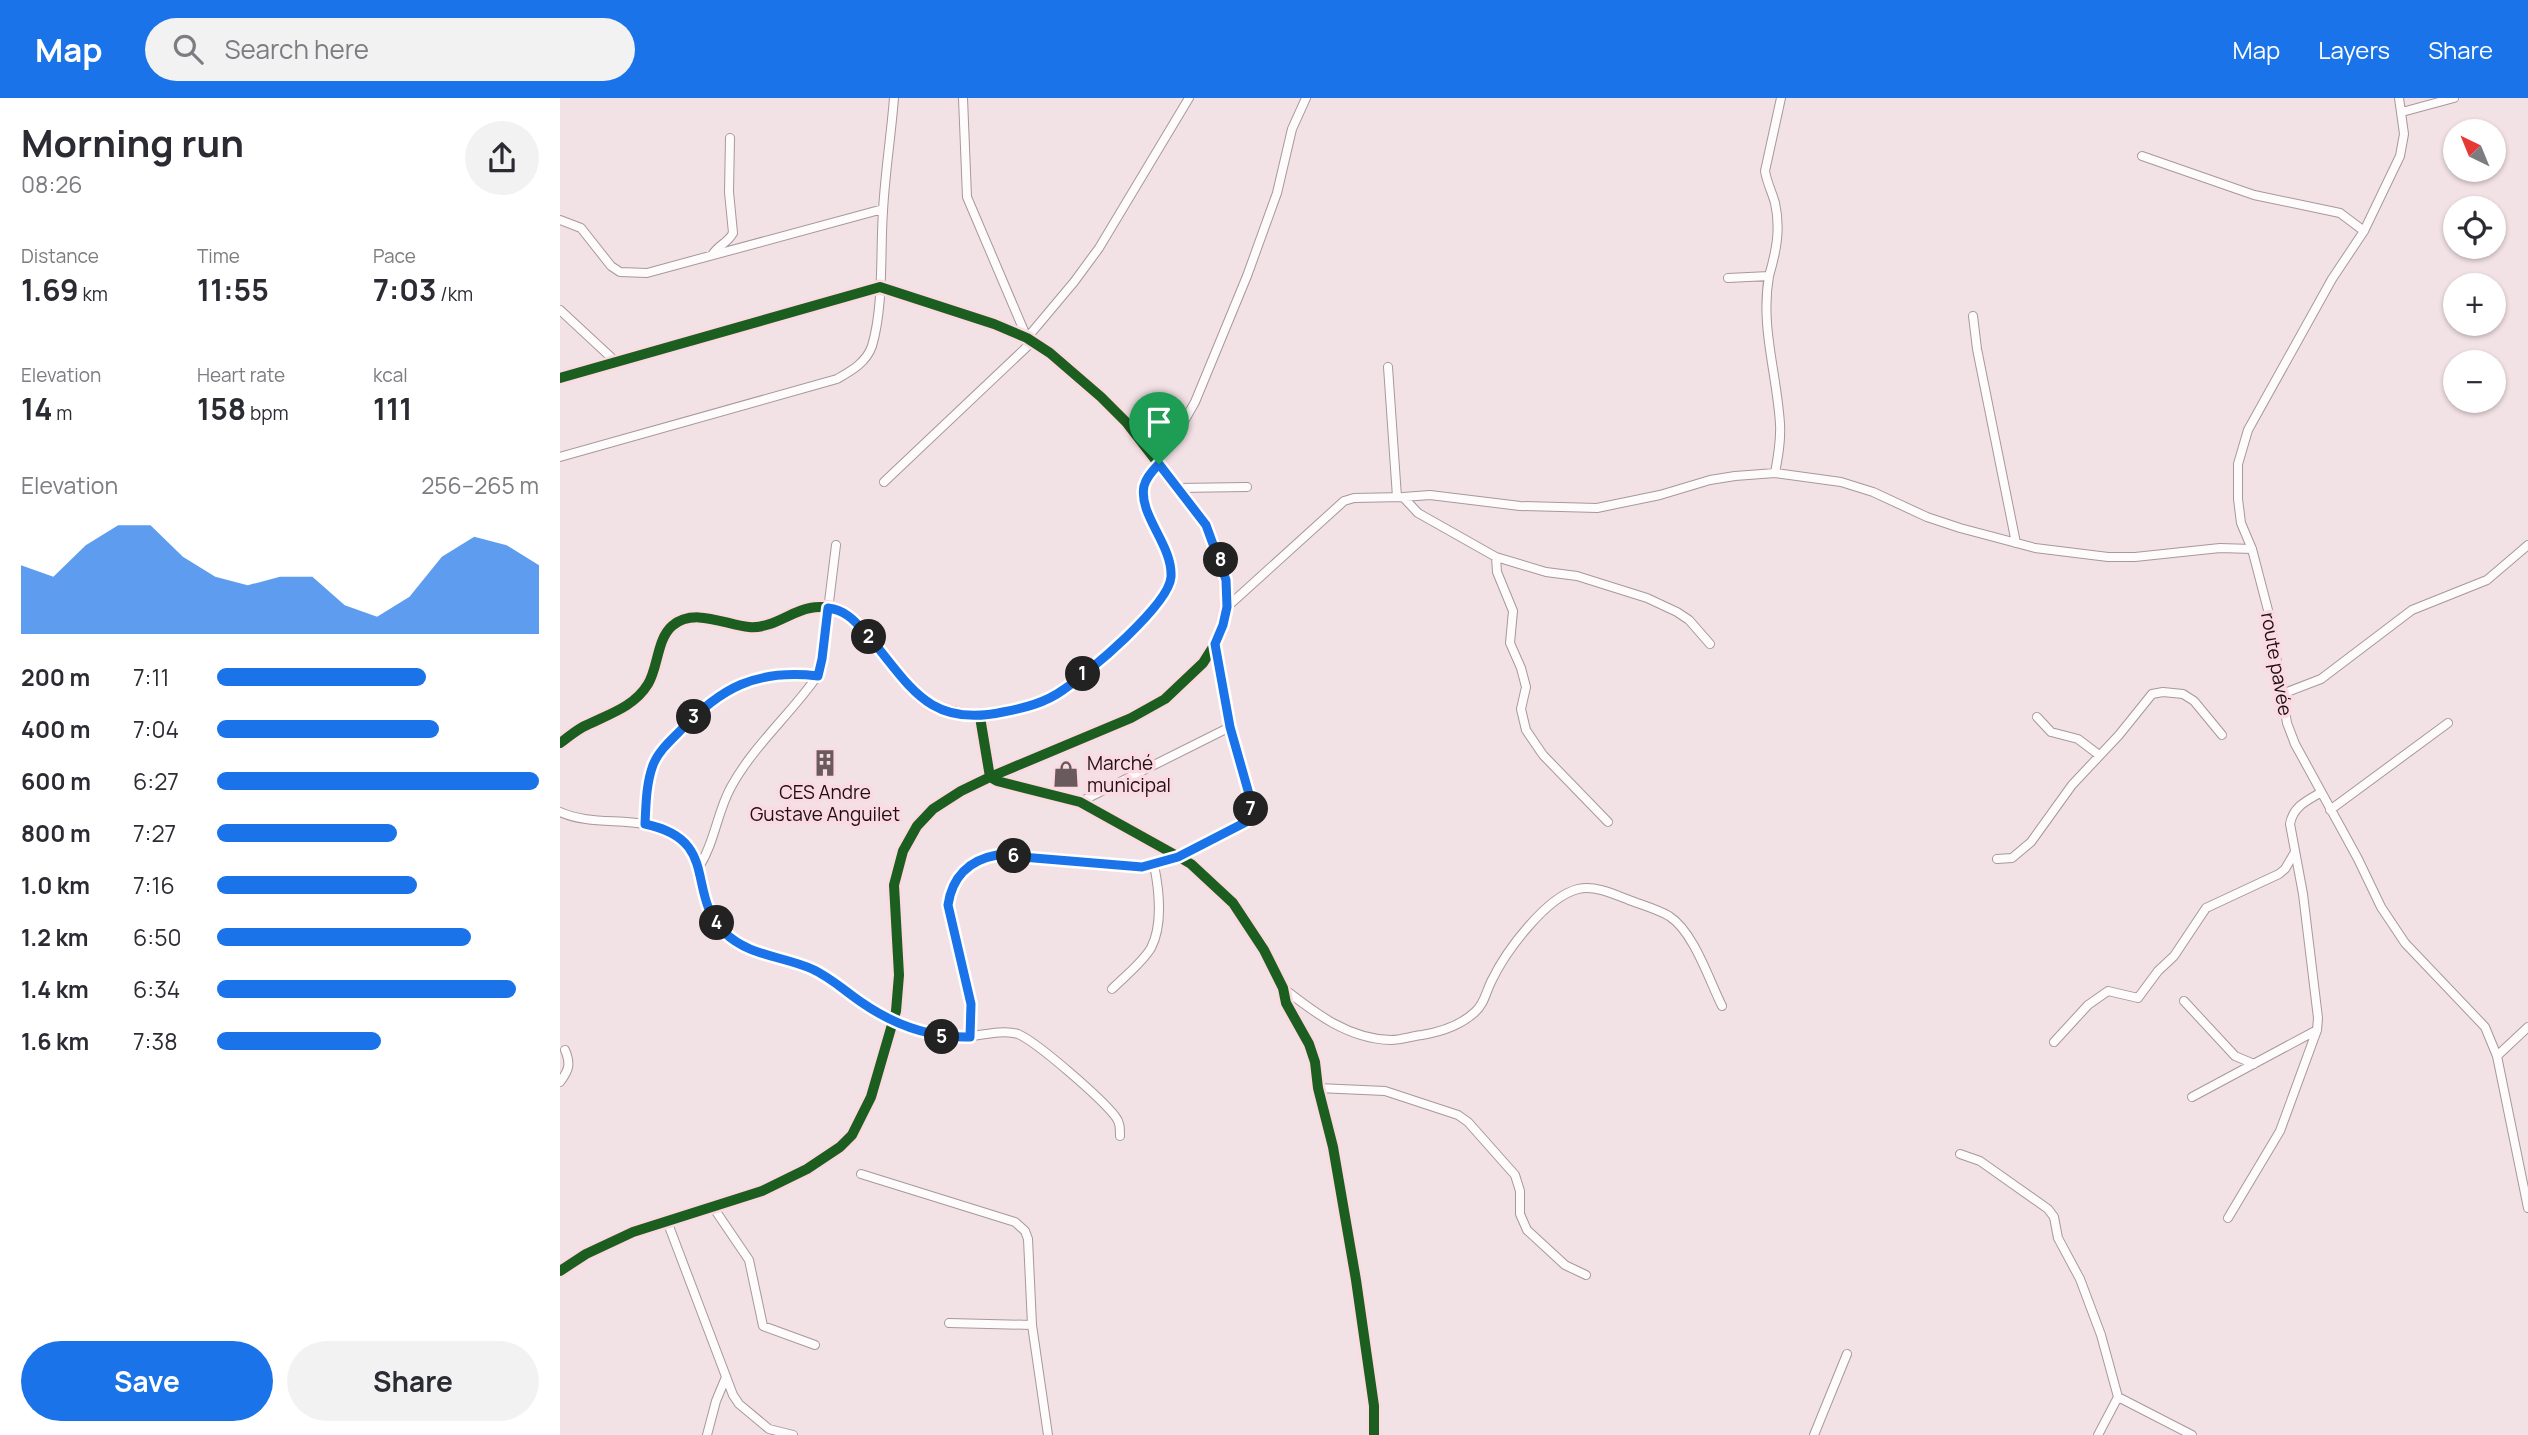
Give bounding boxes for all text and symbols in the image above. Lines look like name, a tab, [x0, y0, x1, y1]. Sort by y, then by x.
search box	[145, 18, 635, 81]
text: Map	[35, 27, 103, 72]
icon: search	[169, 30, 207, 68]
text: Search here	[225, 31, 369, 67]
text: Map	[2233, 33, 2280, 66]
text: Layers	[2318, 33, 2390, 66]
text: Share	[2428, 33, 2493, 66]
text: Morning run	[21, 116, 244, 168]
north arrow	[2443, 119, 2506, 182]
map controls	[2443, 119, 2506, 413]
button: share	[465, 121, 539, 195]
text: 08:26	[21, 168, 83, 200]
button: locate	[2443, 196, 2506, 259]
text: Distance	[21, 243, 99, 269]
text: Time	[197, 243, 240, 269]
text: Pace	[373, 243, 416, 269]
text: 1.69	[21, 269, 79, 310]
text: 11:55	[197, 269, 269, 310]
text: 7:03	[373, 269, 436, 310]
button: +	[2443, 273, 2506, 336]
text: km	[79, 281, 108, 307]
text: /km	[436, 281, 473, 307]
button: −	[2443, 350, 2506, 413]
text: Elevation	[21, 362, 101, 388]
text: Heart rate	[197, 362, 285, 388]
text: kcal	[373, 362, 408, 388]
text: 14	[21, 388, 52, 429]
text: 158	[197, 388, 246, 429]
text: 111	[373, 388, 412, 429]
pin	[1129, 392, 1189, 464]
text: m	[52, 400, 72, 426]
text: bpm	[246, 400, 289, 426]
icon: arrive	[1140, 403, 1178, 441]
text: Elevation	[21, 469, 118, 501]
text: 256–265 m	[421, 469, 539, 501]
pin: 8	[1204, 542, 1238, 578]
text: 8	[1215, 546, 1226, 572]
street label: route pavée	[2255, 610, 2299, 718]
pin: 2	[852, 620, 886, 654]
text: 2	[863, 623, 874, 649]
pin: 1	[1065, 656, 1100, 692]
text: 1	[1078, 660, 1087, 686]
text: 200 m	[21, 661, 90, 693]
text: 7:11	[133, 661, 169, 693]
pin: 3	[676, 700, 712, 734]
text: 3	[688, 703, 699, 729]
text: 400 m	[21, 713, 91, 745]
text: 7:04	[133, 713, 179, 745]
building icon: CES Andre Gustave Anguilet	[810, 748, 840, 778]
place label: Marché municipal	[1087, 750, 1171, 798]
shop icon: Marché municipal	[1051, 759, 1081, 789]
text: 600 m	[21, 765, 91, 797]
text: 6:27	[133, 765, 179, 797]
place label: CES Andre Gustave Anguilet	[750, 779, 900, 827]
pin: 7	[1234, 792, 1268, 826]
text: 7	[1245, 795, 1256, 821]
text: 800 m	[21, 817, 91, 849]
text: 7:27	[133, 817, 176, 849]
pin: 6	[996, 838, 1032, 874]
text: 6	[1008, 842, 1019, 868]
text: 1.0 km	[21, 869, 90, 901]
text: 7:16	[133, 869, 175, 901]
pin: 4	[700, 906, 734, 940]
text: 4	[711, 909, 722, 935]
text: 1.2 km	[21, 921, 88, 953]
text: 6:50	[133, 921, 181, 953]
text: 1.4 km	[21, 973, 89, 1005]
text: 6:34	[133, 973, 180, 1005]
pin: 5	[924, 1020, 960, 1054]
text: 5	[936, 1023, 947, 1049]
text: 1.6 km	[21, 1025, 89, 1057]
text: 7:38	[133, 1025, 178, 1057]
button: Save	[21, 1341, 273, 1421]
button: Share	[287, 1341, 539, 1421]

